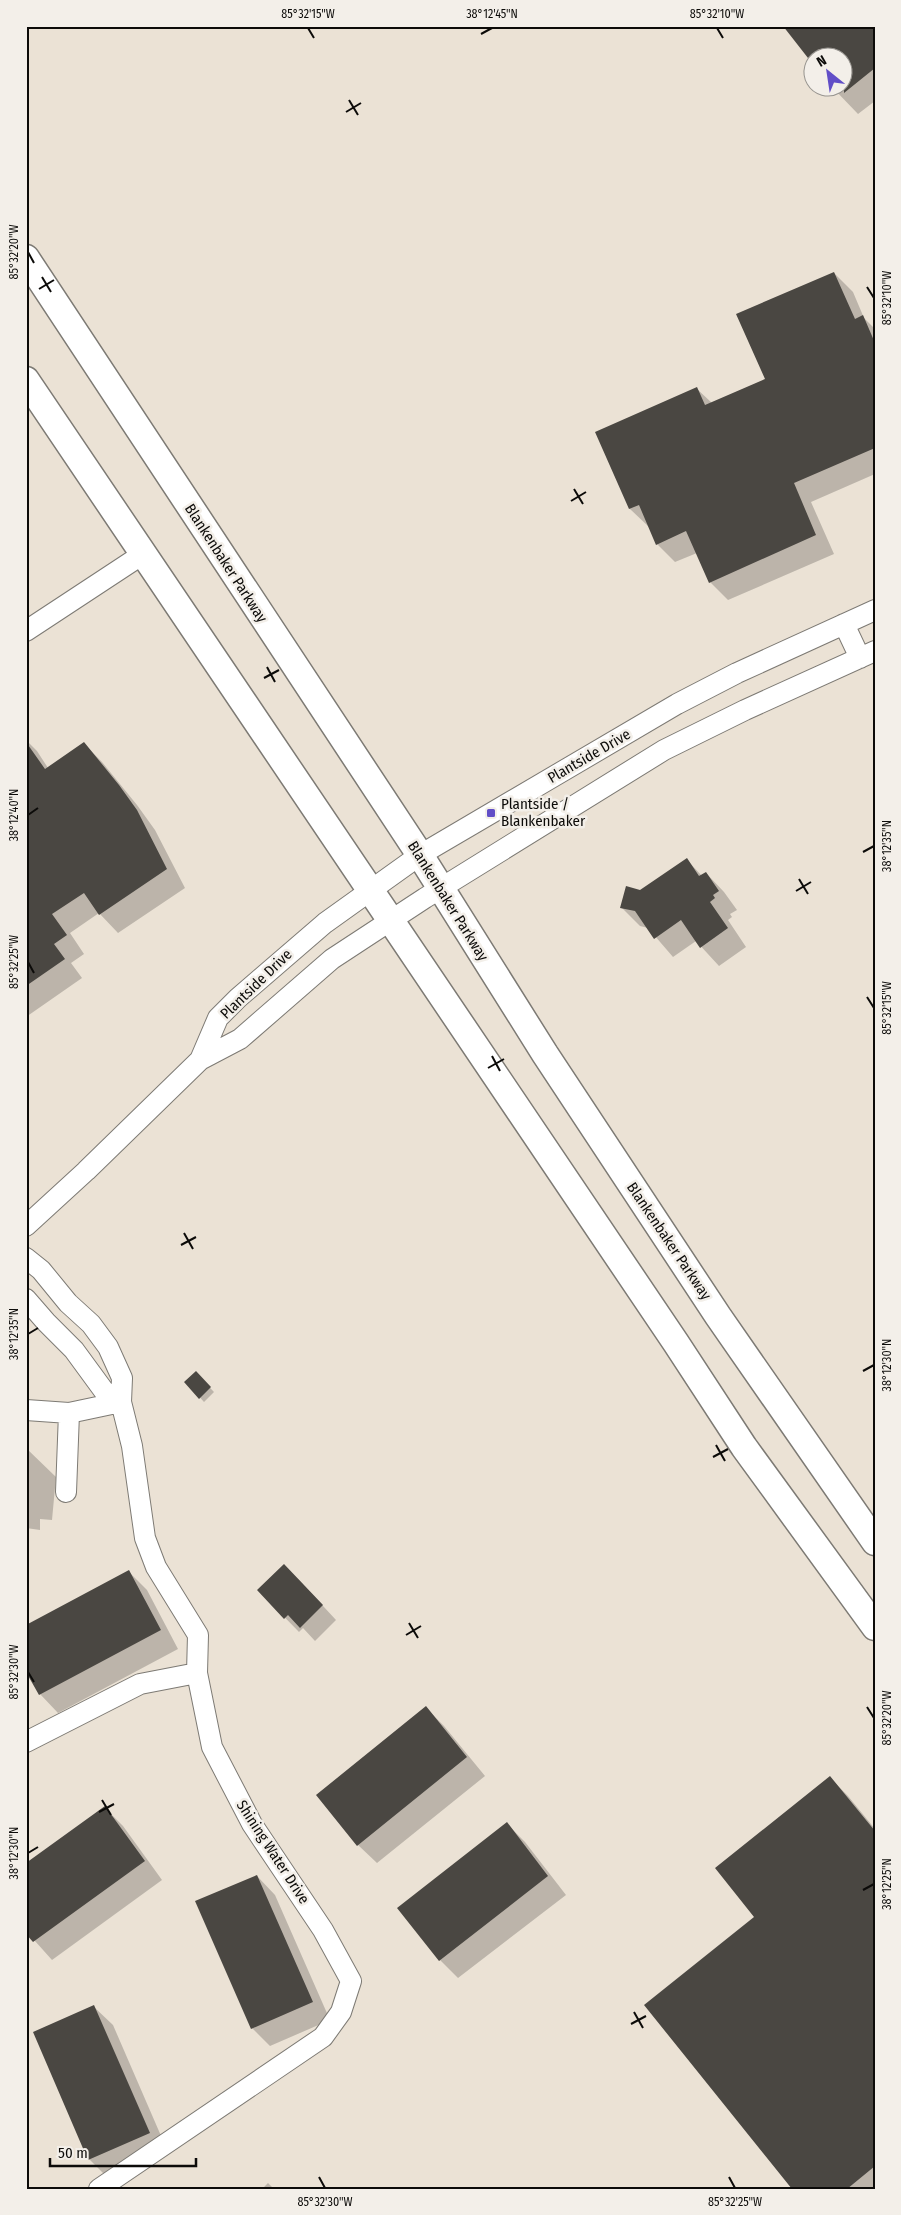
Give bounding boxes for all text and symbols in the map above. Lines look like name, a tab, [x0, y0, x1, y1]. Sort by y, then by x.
text: 85°32'15"W	[281, 7, 335, 21]
text: 38°12'45"N	[466, 7, 518, 21]
text: 85°32'10"W	[690, 7, 744, 21]
north arrow	[804, 48, 854, 98]
text: N	[814, 52, 830, 71]
text: 85°32'20"W	[7, 224, 21, 280]
text: 85°32'10"W	[880, 271, 894, 325]
street label: Blankenbaker Parkway	[181, 500, 271, 626]
street label: Plantside Drive	[544, 725, 634, 787]
text: 38°12'40"N	[7, 789, 21, 841]
place label: Plantside / Blankenbaker	[501, 795, 586, 830]
marker: Plantside / Blankenbaker	[485, 807, 497, 819]
text: 38°12'35"N	[880, 820, 894, 872]
street label: Blankenbaker Parkway	[404, 838, 492, 964]
text: 85°32'25"W	[7, 935, 21, 989]
street label: Plantside Drive	[216, 945, 296, 1023]
text: 85°32'15"W	[880, 981, 894, 1035]
street label: Blankenbaker Parkway	[623, 1179, 715, 1303]
text: 38°12'35"N	[7, 1308, 21, 1360]
text: 38°12'30"N	[880, 1339, 894, 1391]
text: 85°32'30"W	[7, 1644, 21, 1700]
text: 85°32'20"W	[880, 1690, 894, 1746]
street label: Shining Water Drive	[233, 1797, 313, 1907]
text: 38°12'30"N	[7, 1827, 21, 1879]
text: 38°12'25"N	[880, 1858, 894, 1910]
scale bar	[50, 2135, 196, 2167]
text: 50 m	[58, 2144, 88, 2162]
text: 85°32'30"W	[297, 2195, 353, 2209]
text: 85°32'25"W	[708, 2195, 762, 2209]

